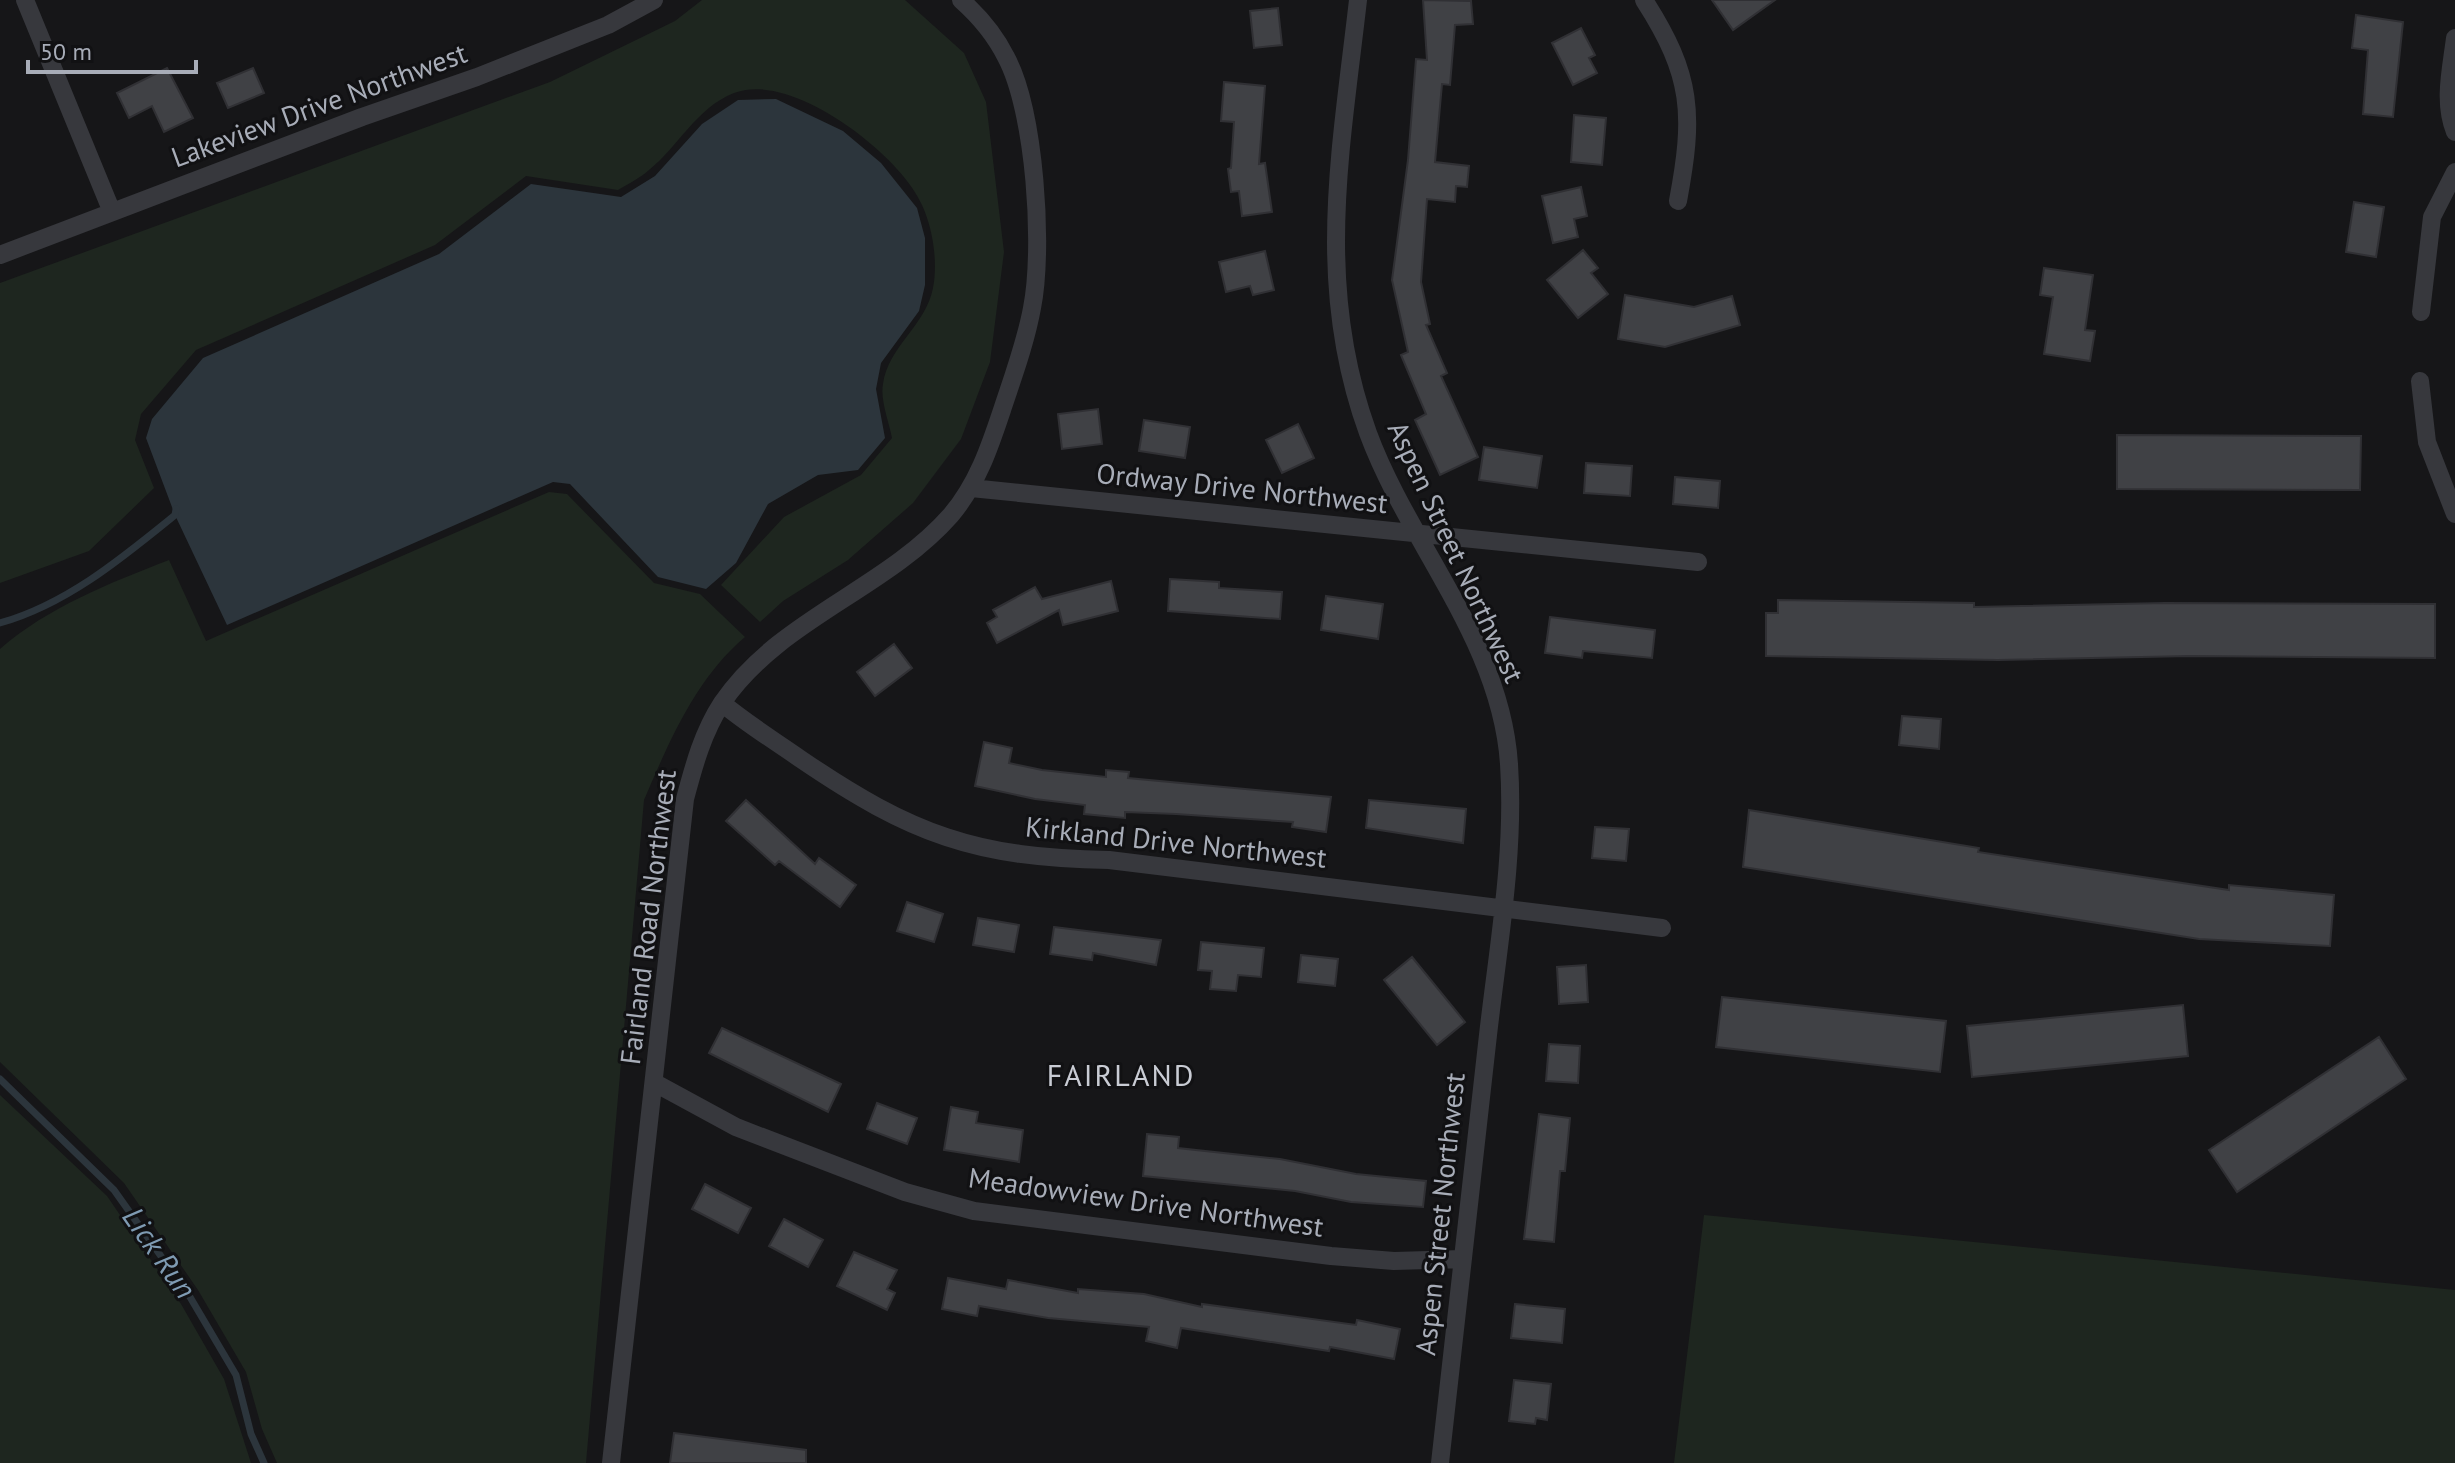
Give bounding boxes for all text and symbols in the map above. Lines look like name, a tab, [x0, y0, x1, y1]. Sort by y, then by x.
scale bar	[28, 24, 196, 74]
street label: Lakeview Drive Northwest	[166, 34, 472, 175]
text: 50 m	[40, 36, 92, 67]
street label: Aspen Street Northwest	[1380, 415, 1533, 689]
street label: Ordway Drive Northwest	[1095, 454, 1390, 521]
street label: Fairland Road Northwest	[611, 767, 684, 1067]
street label: Kirkland Drive Northwest	[1024, 807, 1329, 876]
district label: FAIRLAND	[1047, 1055, 1195, 1094]
street label: Aspen Street Northwest	[1406, 1070, 1473, 1357]
street label: Meadowview Drive Northwest	[966, 1158, 1326, 1245]
water label: Lick Run	[115, 1199, 206, 1306]

